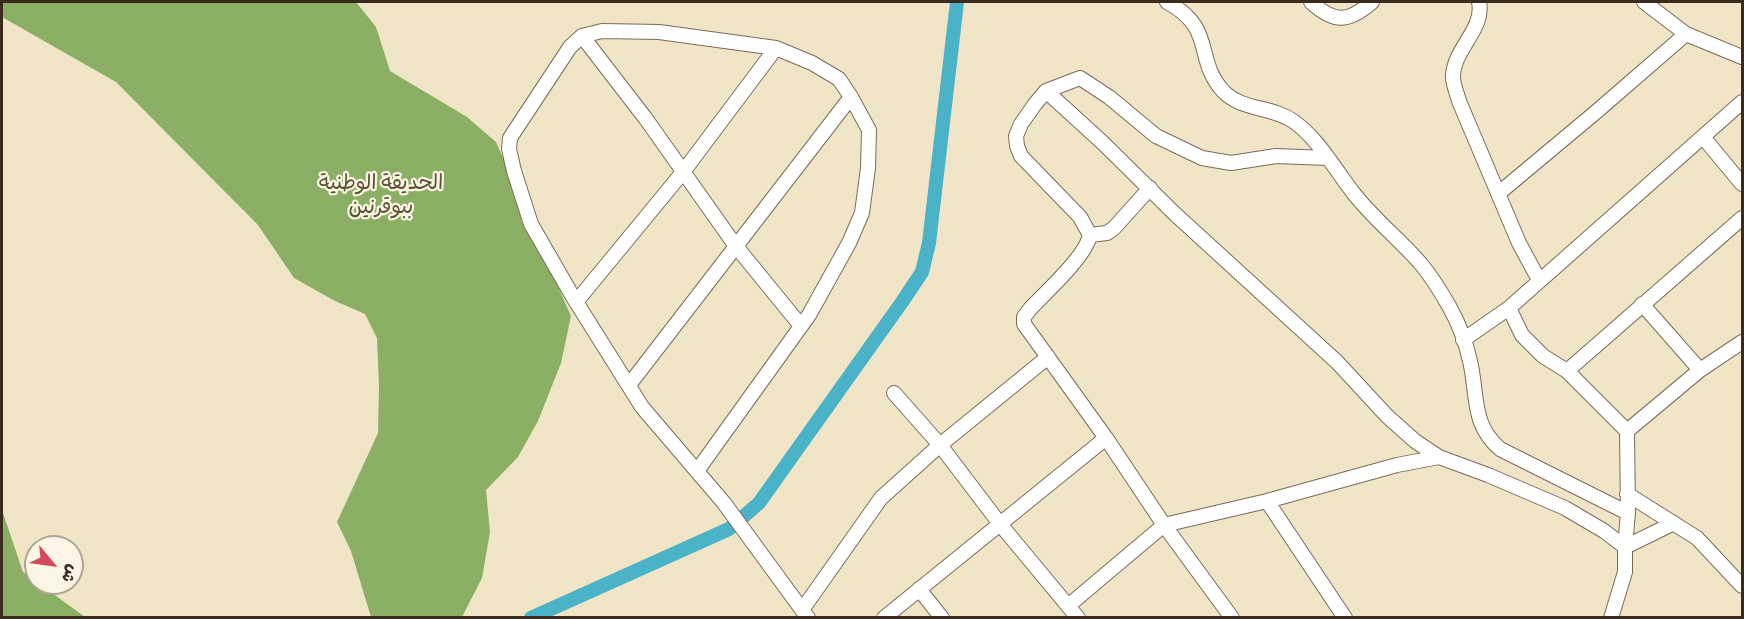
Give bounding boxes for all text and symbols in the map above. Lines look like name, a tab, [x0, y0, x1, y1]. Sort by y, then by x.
park label: الحديقة الوطنية ببوقرنين	[319, 173, 443, 223]
north arrow	[24, 535, 84, 595]
text: ش	[54, 560, 83, 586]

